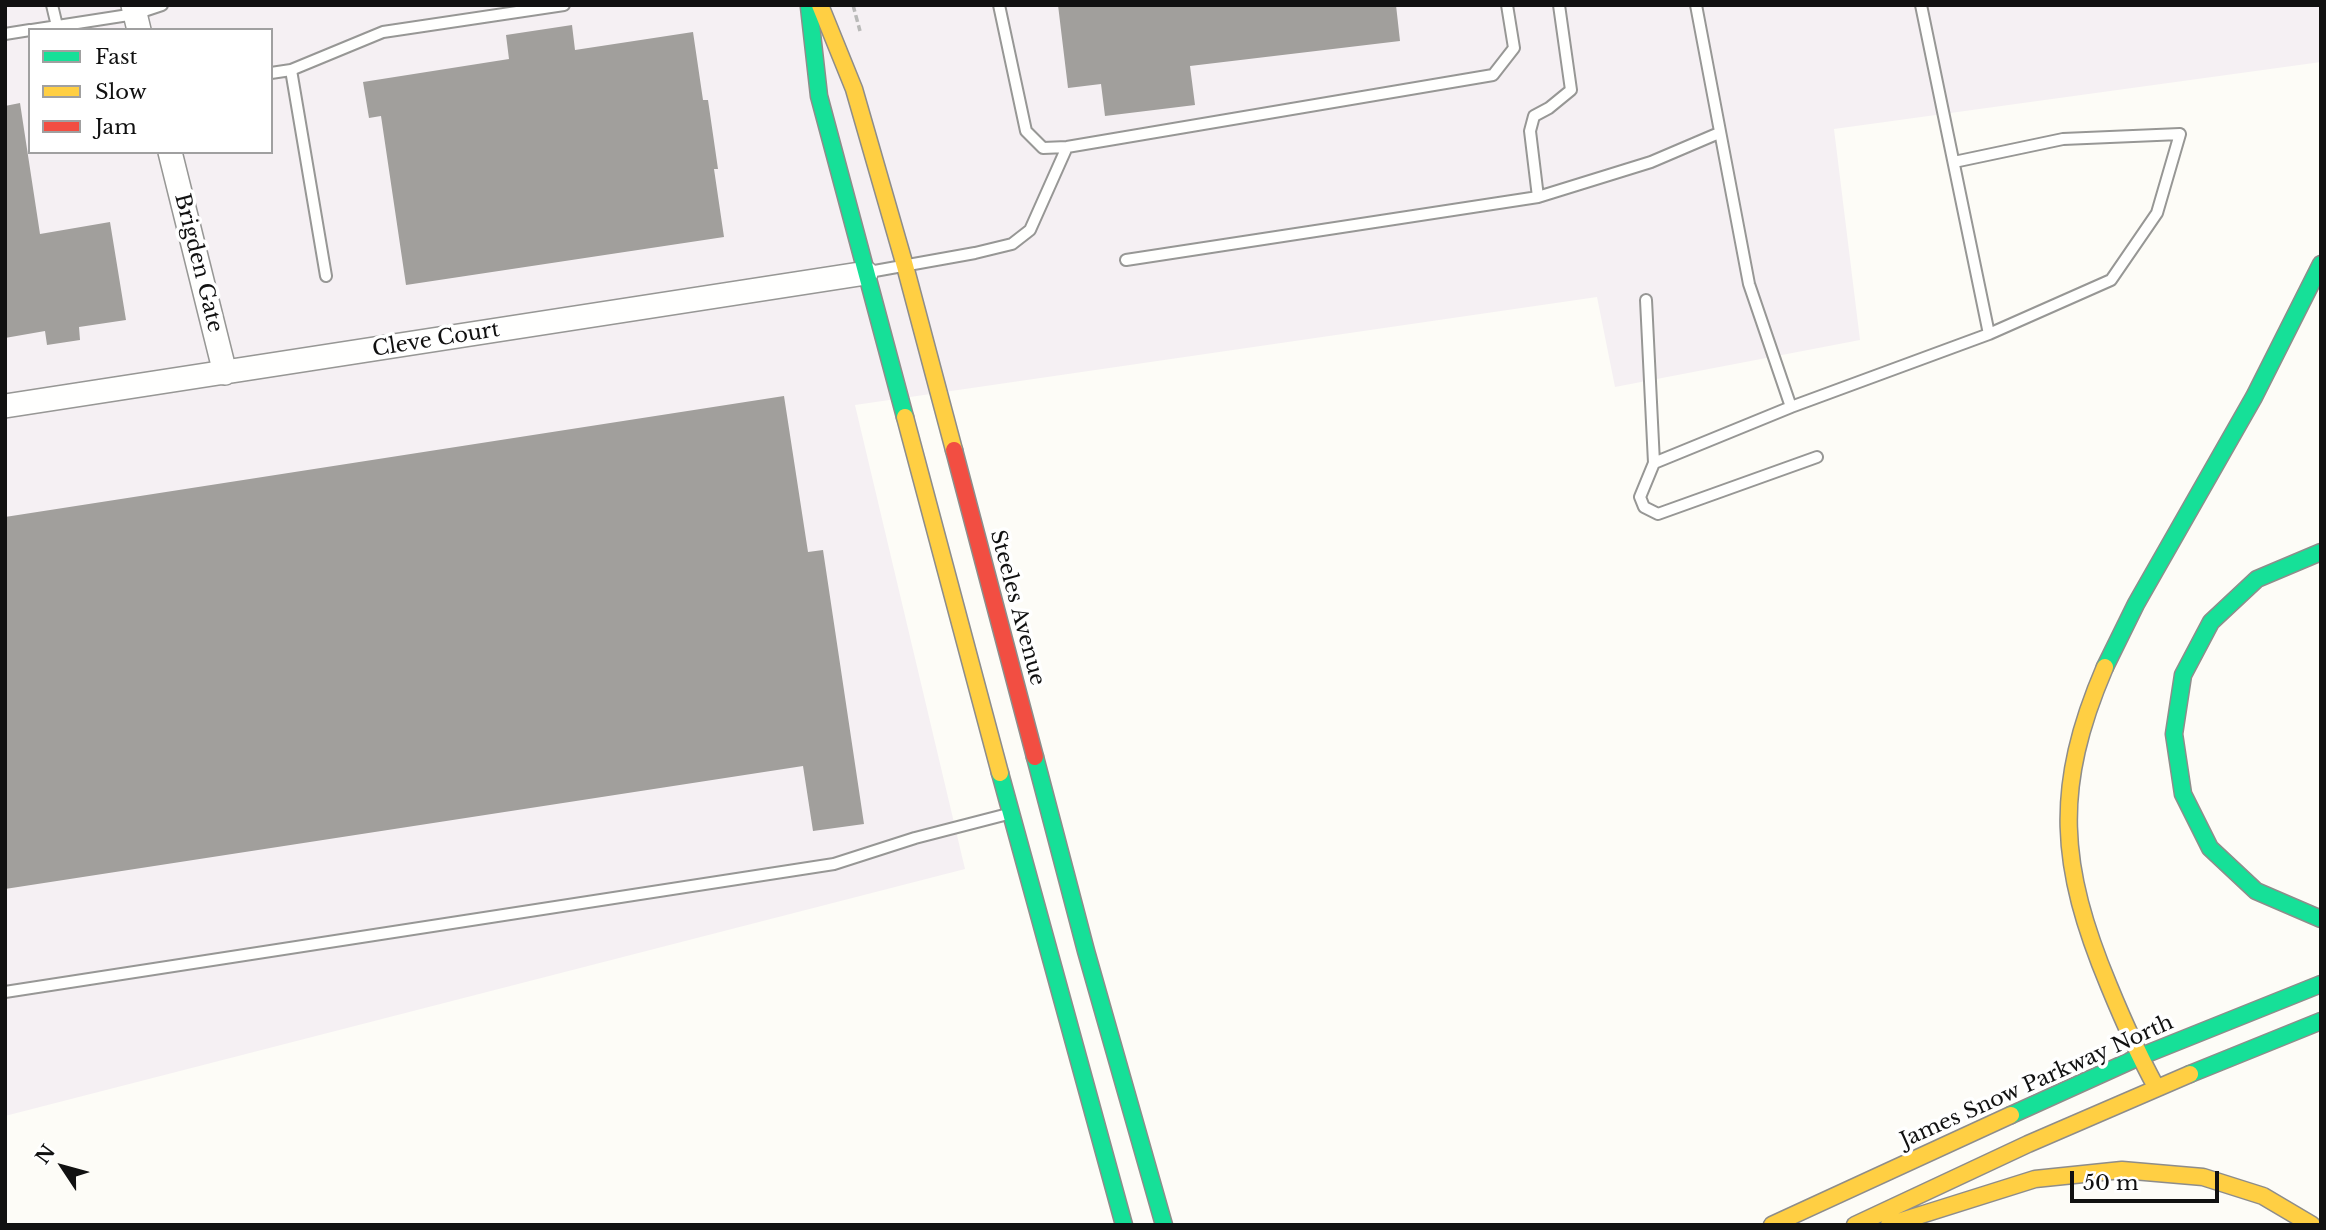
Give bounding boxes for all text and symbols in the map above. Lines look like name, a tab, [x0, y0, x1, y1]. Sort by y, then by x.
legend	[28, 28, 273, 154]
text: Fast	[95, 44, 137, 70]
text: Slow	[95, 79, 147, 105]
text: Jam	[95, 114, 137, 140]
street label: Brigden Gate	[169, 191, 227, 335]
street label: Cleve Court	[371, 318, 501, 362]
street label: Steeles Avenue	[984, 528, 1050, 688]
street label: James Snow Parkway North	[1897, 1010, 2177, 1154]
north arrow	[28, 1132, 98, 1202]
text: N	[31, 1140, 60, 1168]
scale bar	[2074, 1156, 2223, 1200]
text: 50 m	[2083, 1170, 2138, 1196]

